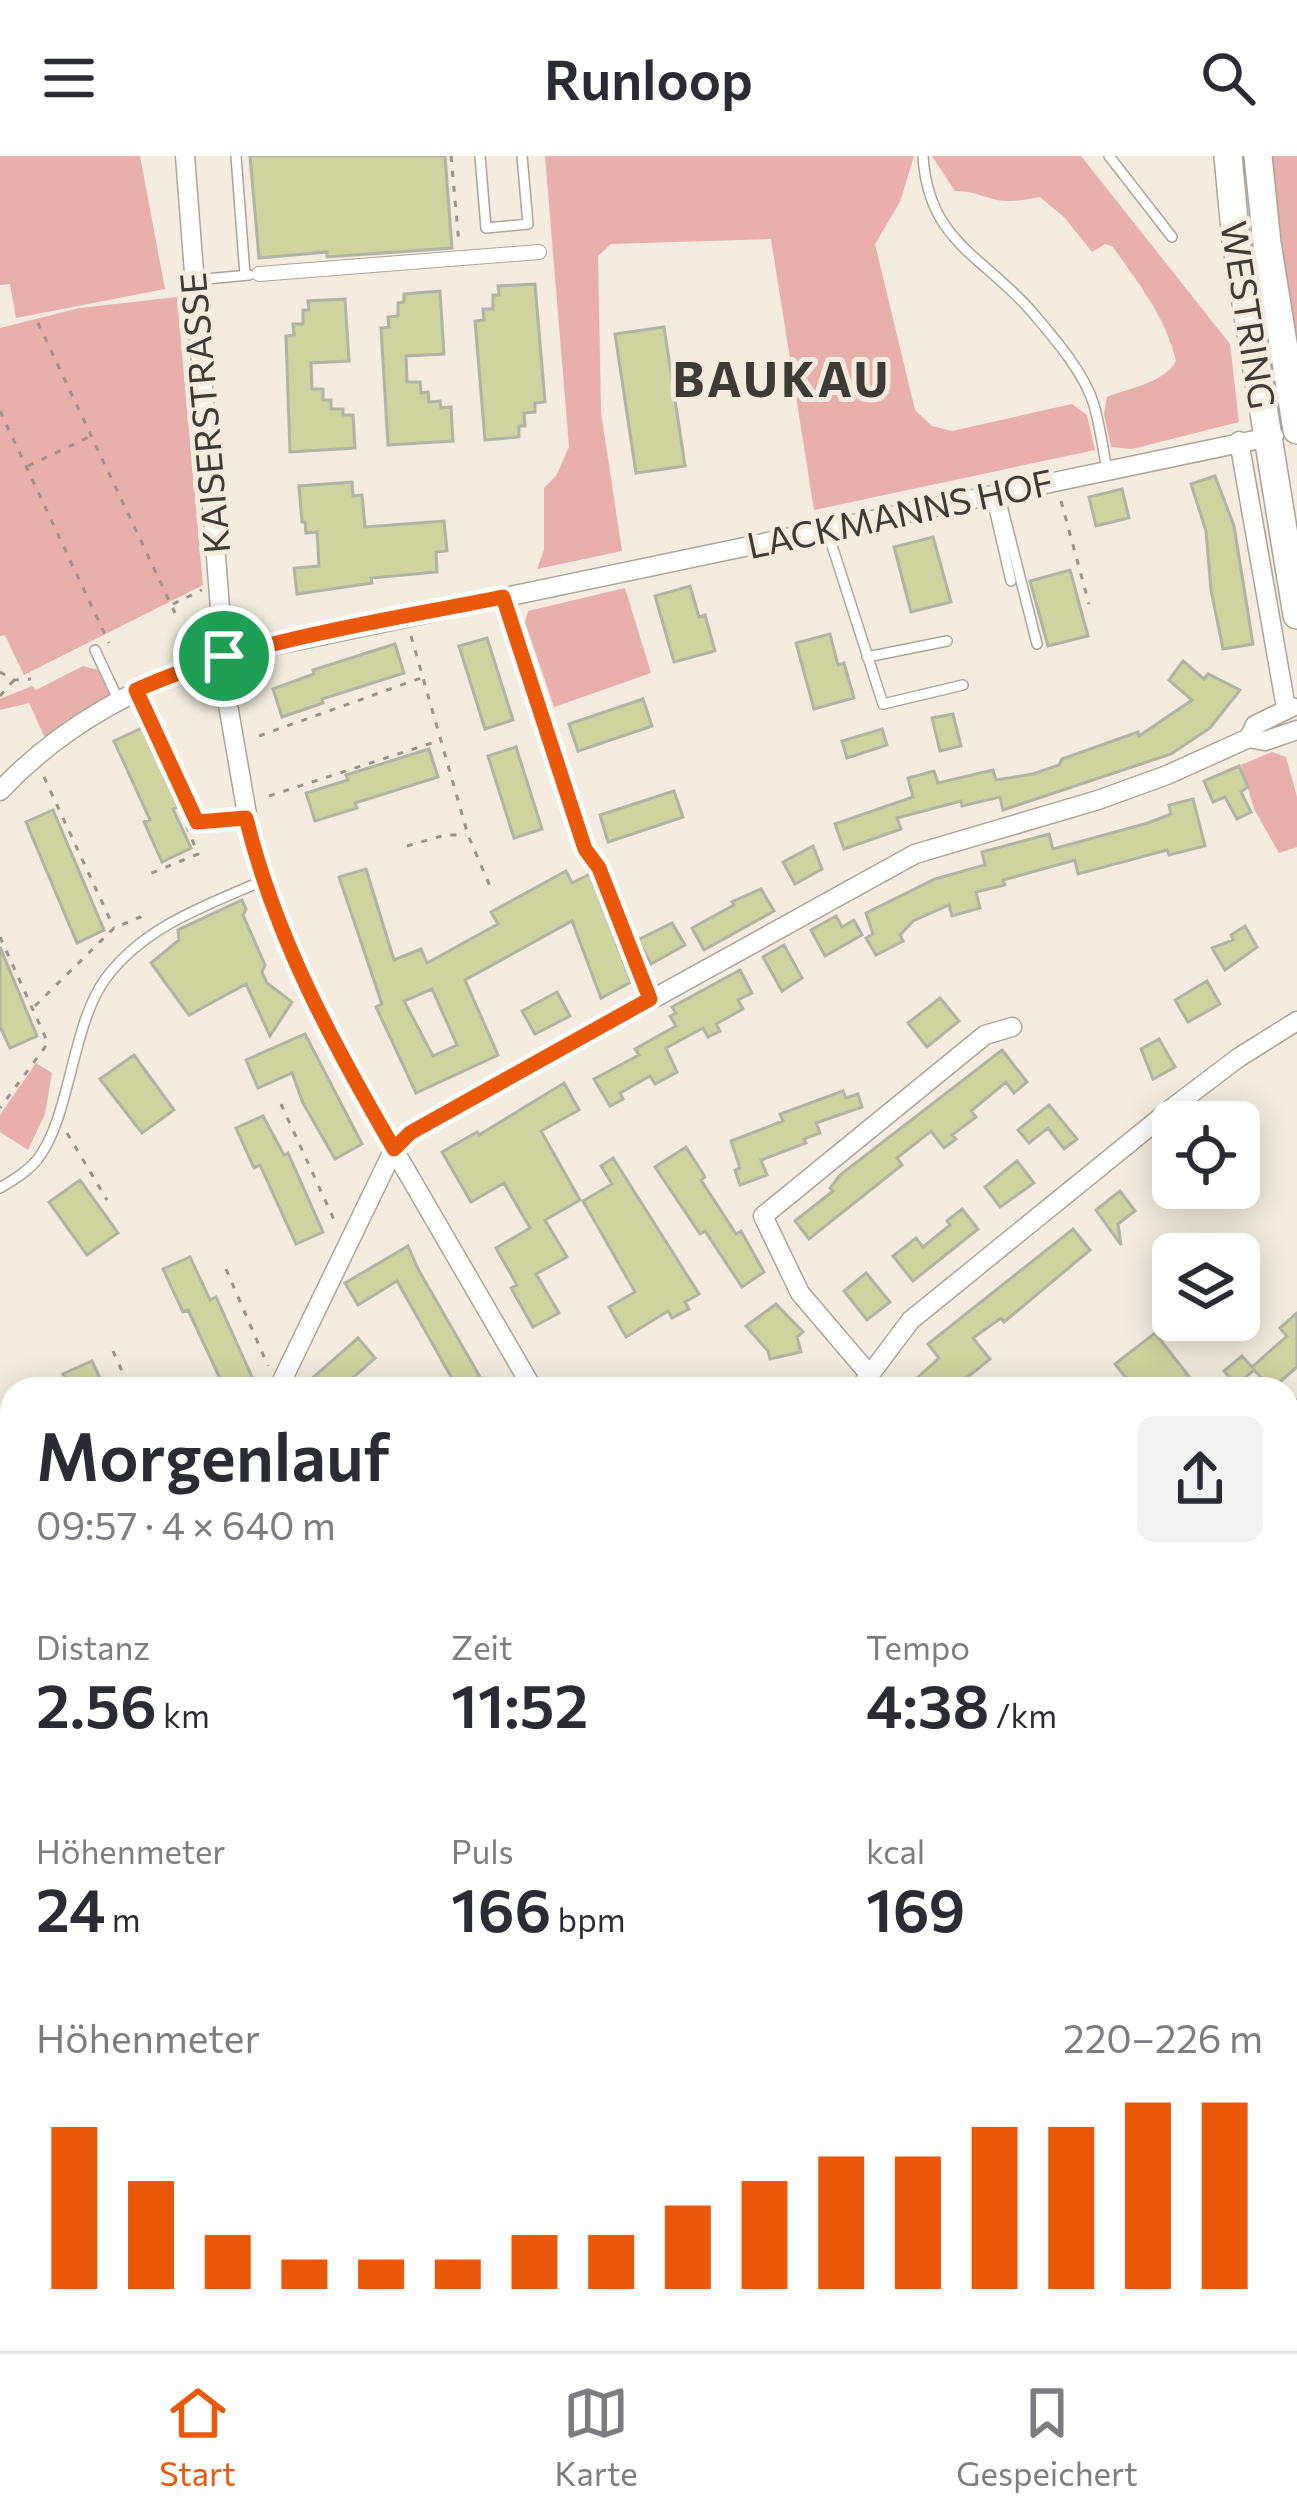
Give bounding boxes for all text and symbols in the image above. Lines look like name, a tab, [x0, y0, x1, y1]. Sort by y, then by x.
icon: menu	[36, 45, 102, 111]
text: Runloop	[544, 45, 753, 111]
icon: search	[1195, 45, 1261, 111]
street label: WESTRING	[1213, 218, 1287, 412]
street label: KAISERSTRASSE	[169, 271, 237, 556]
district label: BAUKAU	[672, 348, 892, 407]
street label: LACKMANNS HOF	[742, 458, 1057, 566]
pin	[173, 605, 275, 707]
icon: arrive	[191, 623, 257, 689]
map controls	[1152, 1101, 1260, 1341]
button: locate	[1152, 1101, 1260, 1209]
button: layers	[1152, 1233, 1260, 1341]
text: Morgenlauf	[36, 1414, 390, 1495]
button: share	[1137, 1416, 1263, 1542]
text: 09:57 · 4 × 640 m	[36, 1500, 336, 1548]
text: Distanz	[36, 1626, 150, 1667]
text: Zeit	[451, 1626, 513, 1667]
text: Tempo	[866, 1626, 970, 1667]
text: 2.56	[36, 1667, 157, 1740]
text: 11:52	[451, 1667, 588, 1740]
text: 4:38	[866, 1667, 989, 1740]
text: km	[157, 1694, 210, 1735]
text: /km	[989, 1694, 1057, 1735]
text: Höhenmeter	[36, 1830, 226, 1871]
text: Puls	[451, 1830, 514, 1871]
text: kcal	[866, 1830, 925, 1871]
text: 24	[36, 1871, 105, 1944]
text: 166	[451, 1871, 551, 1944]
text: 169	[866, 1871, 965, 1944]
text: m	[105, 1898, 141, 1939]
text: bpm	[551, 1898, 625, 1939]
text: Höhenmeter	[36, 2013, 260, 2061]
text: 220–226 m	[1063, 2013, 1263, 2061]
tab: Start	[159, 2380, 236, 2493]
tab: Karte	[554, 2380, 638, 2493]
tab: Gespeichert	[956, 2380, 1138, 2493]

